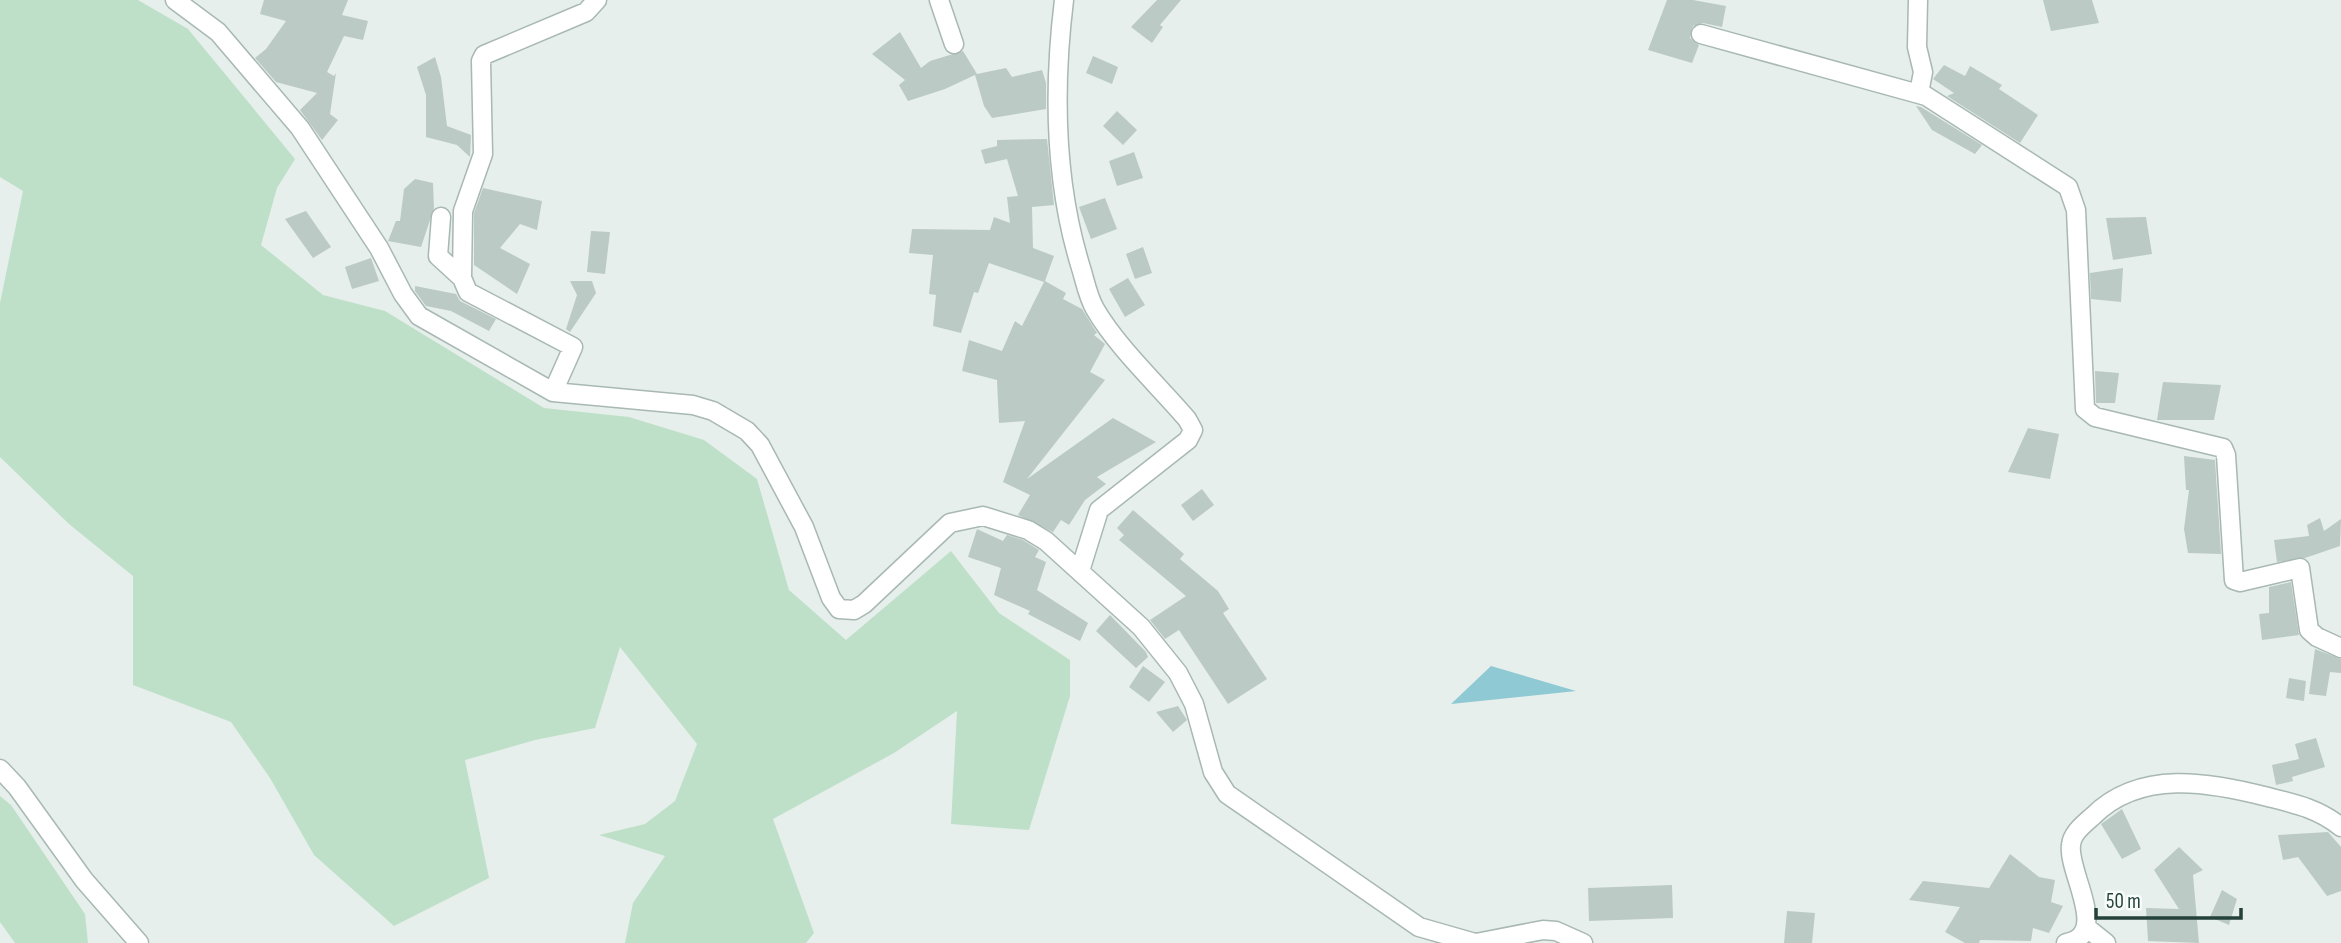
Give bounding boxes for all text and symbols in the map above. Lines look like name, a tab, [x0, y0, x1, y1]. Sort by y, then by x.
scale bar	[2096, 876, 2241, 920]
text: 50 m	[2106, 889, 2141, 914]

